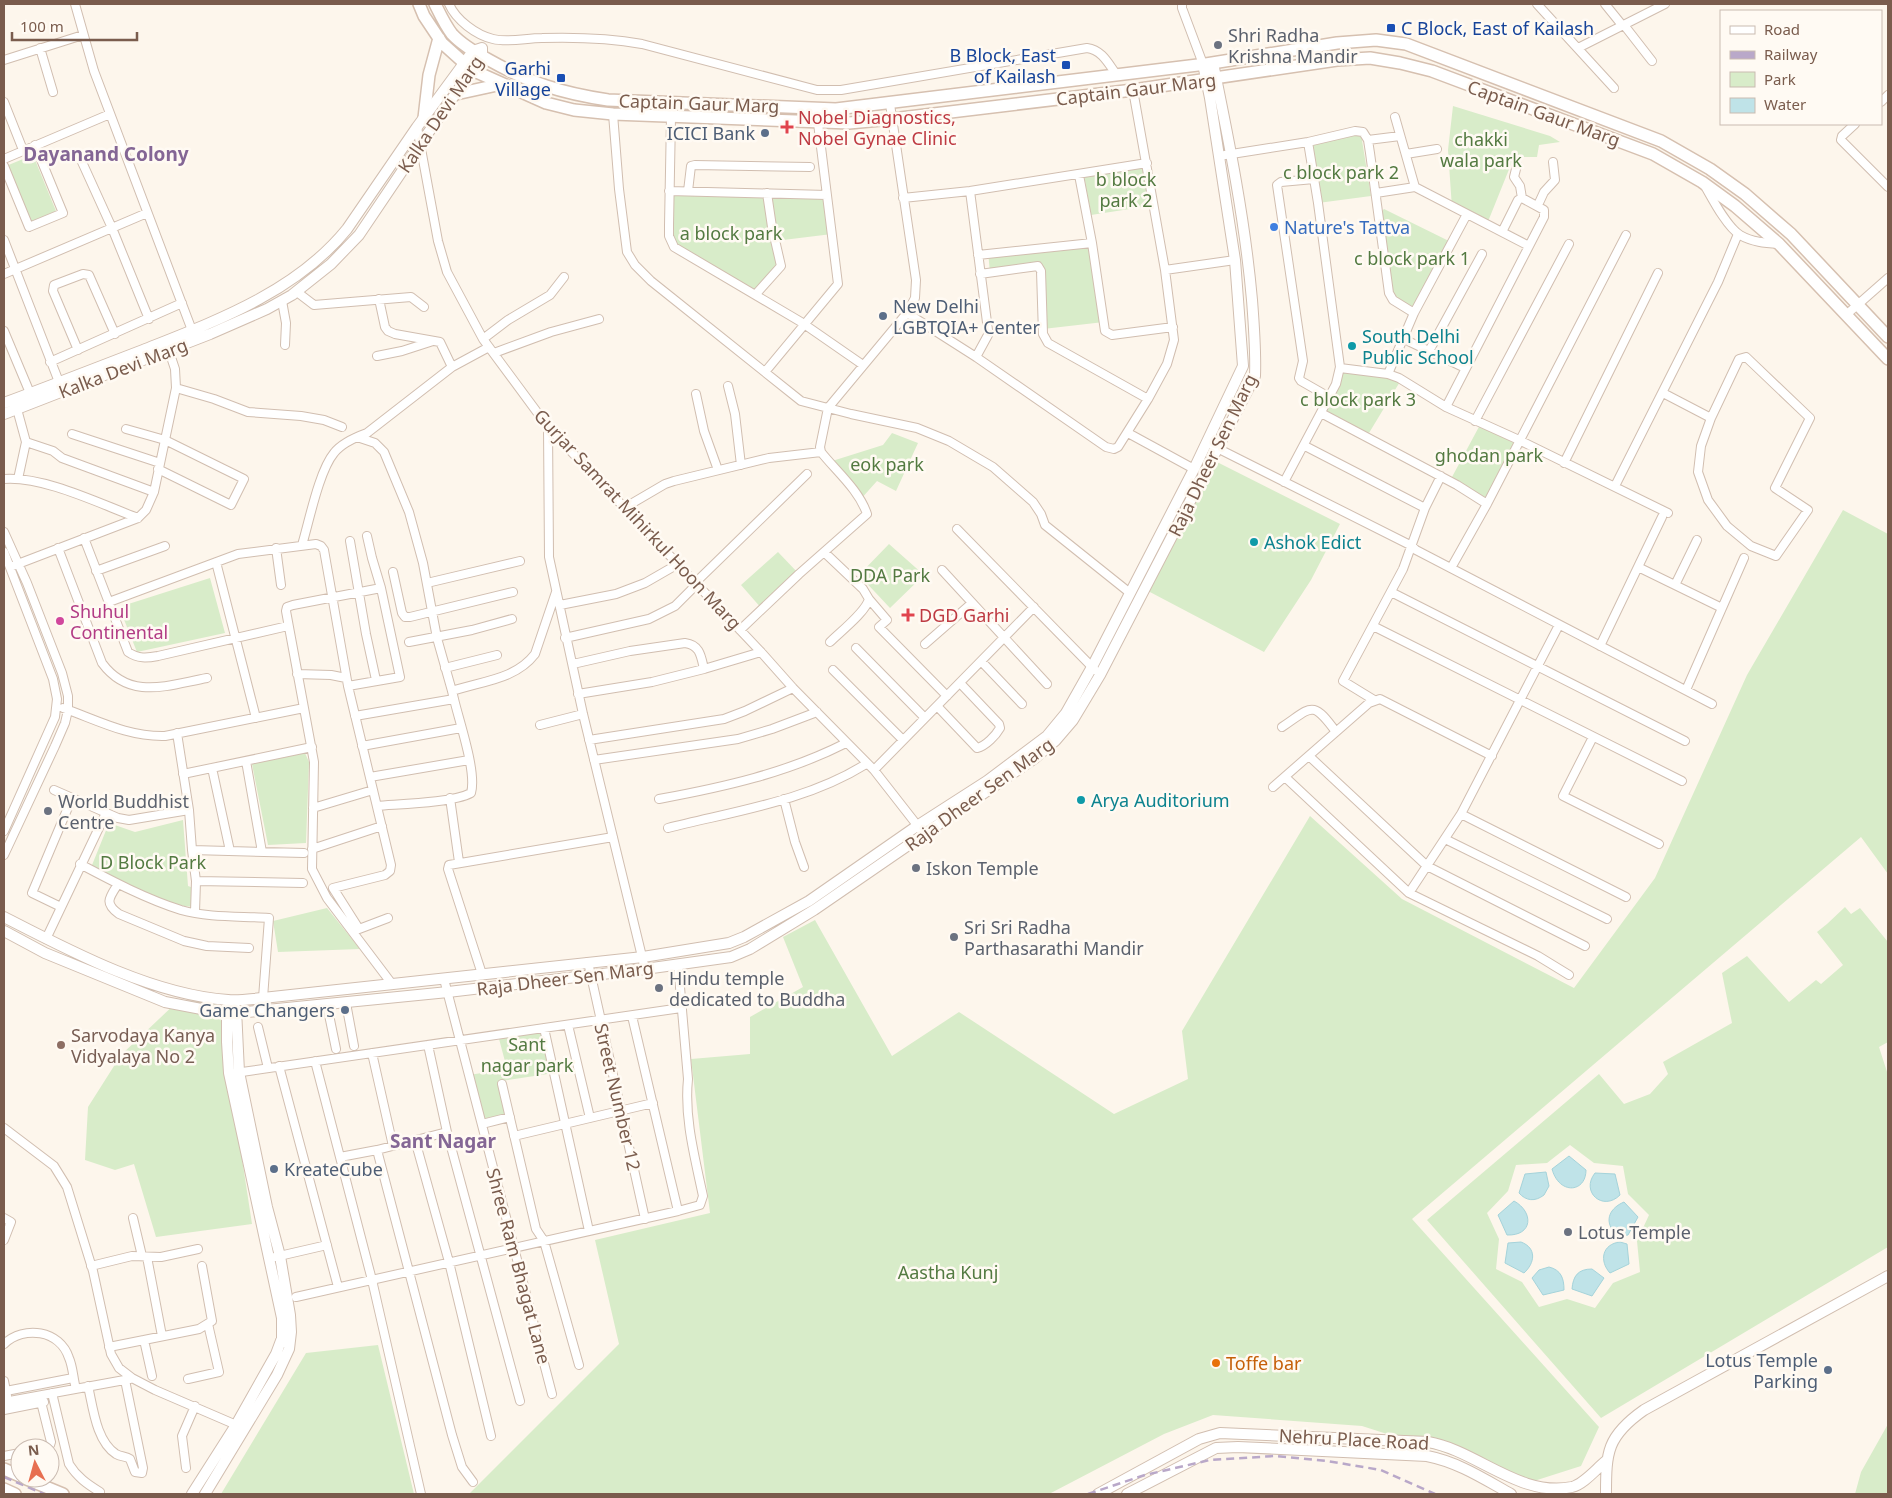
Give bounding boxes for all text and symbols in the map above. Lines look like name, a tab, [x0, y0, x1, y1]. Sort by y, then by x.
scale bar	[12, 10, 138, 42]
legend	[1720, 10, 1882, 125]
text: 100 m	[20, 16, 64, 36]
place label: C Block, East of Kailash	[1401, 16, 1594, 40]
text: Road	[1764, 19, 1800, 39]
marker: C Block, East of Kailash	[1385, 22, 1397, 34]
place label: Shri Radha Krishna Mandir	[1228, 23, 1358, 68]
marker: Shri Radha Krishna Mandir	[1212, 39, 1224, 51]
place label: B Block, East of Kailash	[949, 43, 1056, 88]
text: Railway	[1764, 44, 1818, 64]
street label: Kalka Devi Marg	[392, 51, 488, 177]
place label: Garhi Village	[495, 56, 551, 101]
marker: B Block, East of Kailash	[1060, 59, 1072, 71]
street label: Captain Gaur Marg	[1055, 67, 1217, 111]
text: Park	[1764, 69, 1796, 89]
marker: Garhi Village	[555, 72, 567, 84]
street label: Captain Gaur Marg	[1464, 74, 1624, 152]
street label: Captain Gaur Marg	[618, 88, 780, 118]
text: Water	[1764, 94, 1806, 114]
place label: Nobel Diagnostics, Nobel Gynae Clinic	[798, 105, 957, 150]
marker: Nobel Diagnostics, Nobel Gynae Clinic	[780, 120, 794, 134]
place label: ICICI Bank	[667, 121, 755, 145]
marker: ICICI Bank	[759, 127, 771, 139]
park label: chakki wala park	[1440, 127, 1522, 172]
district label: Dayanand Colony	[23, 141, 189, 167]
park label: c block park 2	[1283, 160, 1399, 184]
park label: b block park 2	[1096, 167, 1157, 212]
place label: Nature's Tattva	[1284, 215, 1410, 239]
park label: a block park	[680, 221, 783, 245]
marker: Nature's Tattva	[1268, 221, 1280, 233]
park label: c block park 1	[1354, 246, 1470, 270]
place label: New Delhi LGBTQIA+ Center	[893, 294, 1040, 339]
marker: New Delhi LGBTQIA+ Center	[877, 310, 889, 322]
place label: South Delhi Public School	[1362, 324, 1474, 369]
street label: Kalka Devi Marg	[55, 332, 191, 404]
marker: South Delhi Public School	[1346, 340, 1358, 352]
street label: Raja Dheer Sen Marg	[1162, 370, 1262, 540]
park label: c block park 3	[1300, 387, 1416, 411]
street label: Gurjar Samrat Mihirkul Hoon Marg	[529, 403, 747, 635]
park label: ghodan park	[1435, 443, 1544, 467]
park label: eok park	[850, 452, 924, 476]
place label: Ashok Edict	[1264, 530, 1362, 554]
marker: Ashok Edict	[1248, 536, 1260, 548]
park label: DDA Park	[850, 563, 930, 587]
place label: Shuhul Continental	[70, 599, 168, 644]
place label: DGD Garhi	[919, 603, 1009, 627]
marker: DGD Garhi	[901, 608, 915, 622]
marker: Shuhul Continental	[54, 615, 66, 627]
street label: Raja Dheer Sen Marg	[900, 732, 1058, 856]
place label: Arya Auditorium	[1091, 788, 1230, 812]
place label: World Buddhist Centre	[58, 789, 189, 834]
marker: Arya Auditorium	[1075, 794, 1087, 806]
marker: World Buddhist Centre	[42, 805, 54, 817]
park label: D Block Park	[100, 850, 206, 874]
place label: Iskon Temple	[926, 856, 1039, 880]
marker: Iskon Temple	[910, 862, 922, 874]
place label: Sri Sri Radha Parthasarathi Mandir	[964, 915, 1144, 960]
marker: Sri Sri Radha Parthasarathi Mandir	[948, 931, 960, 943]
street label: Raja Dheer Sen Marg	[475, 955, 655, 1001]
place label: Hindu temple dedicated to Buddha	[669, 966, 845, 1011]
marker: Hindu temple dedicated to Buddha	[653, 982, 665, 994]
place label: Game Changers	[199, 998, 335, 1022]
marker: Game Changers	[339, 1004, 351, 1016]
street label: Street Number 12	[589, 1021, 647, 1173]
place label: Sarvodaya Kanya Vidyalaya No 2	[71, 1023, 215, 1068]
park label: Sant nagar park	[481, 1032, 574, 1077]
marker: Sarvodaya Kanya Vidyalaya No 2	[55, 1039, 67, 1051]
district label: Sant Nagar	[390, 1128, 497, 1154]
place label: KreateCube	[284, 1157, 383, 1181]
marker: KreateCube	[268, 1163, 280, 1175]
street label: Shree Ram Bhagat Lane	[481, 1165, 557, 1367]
place label: Lotus Temple	[1578, 1220, 1691, 1244]
marker: Lotus Temple	[1562, 1226, 1574, 1238]
park label: Aastha Kunj	[898, 1260, 998, 1284]
place label: Lotus Temple Parking	[1705, 1348, 1818, 1393]
place label: Toffe bar	[1226, 1351, 1302, 1375]
marker: Toffe bar	[1210, 1357, 1222, 1369]
marker: Lotus Temple Parking	[1822, 1364, 1834, 1376]
street label: Nehru Place Road	[1278, 1423, 1430, 1455]
north arrow	[10, 1438, 60, 1488]
text: N	[27, 1440, 40, 1460]

